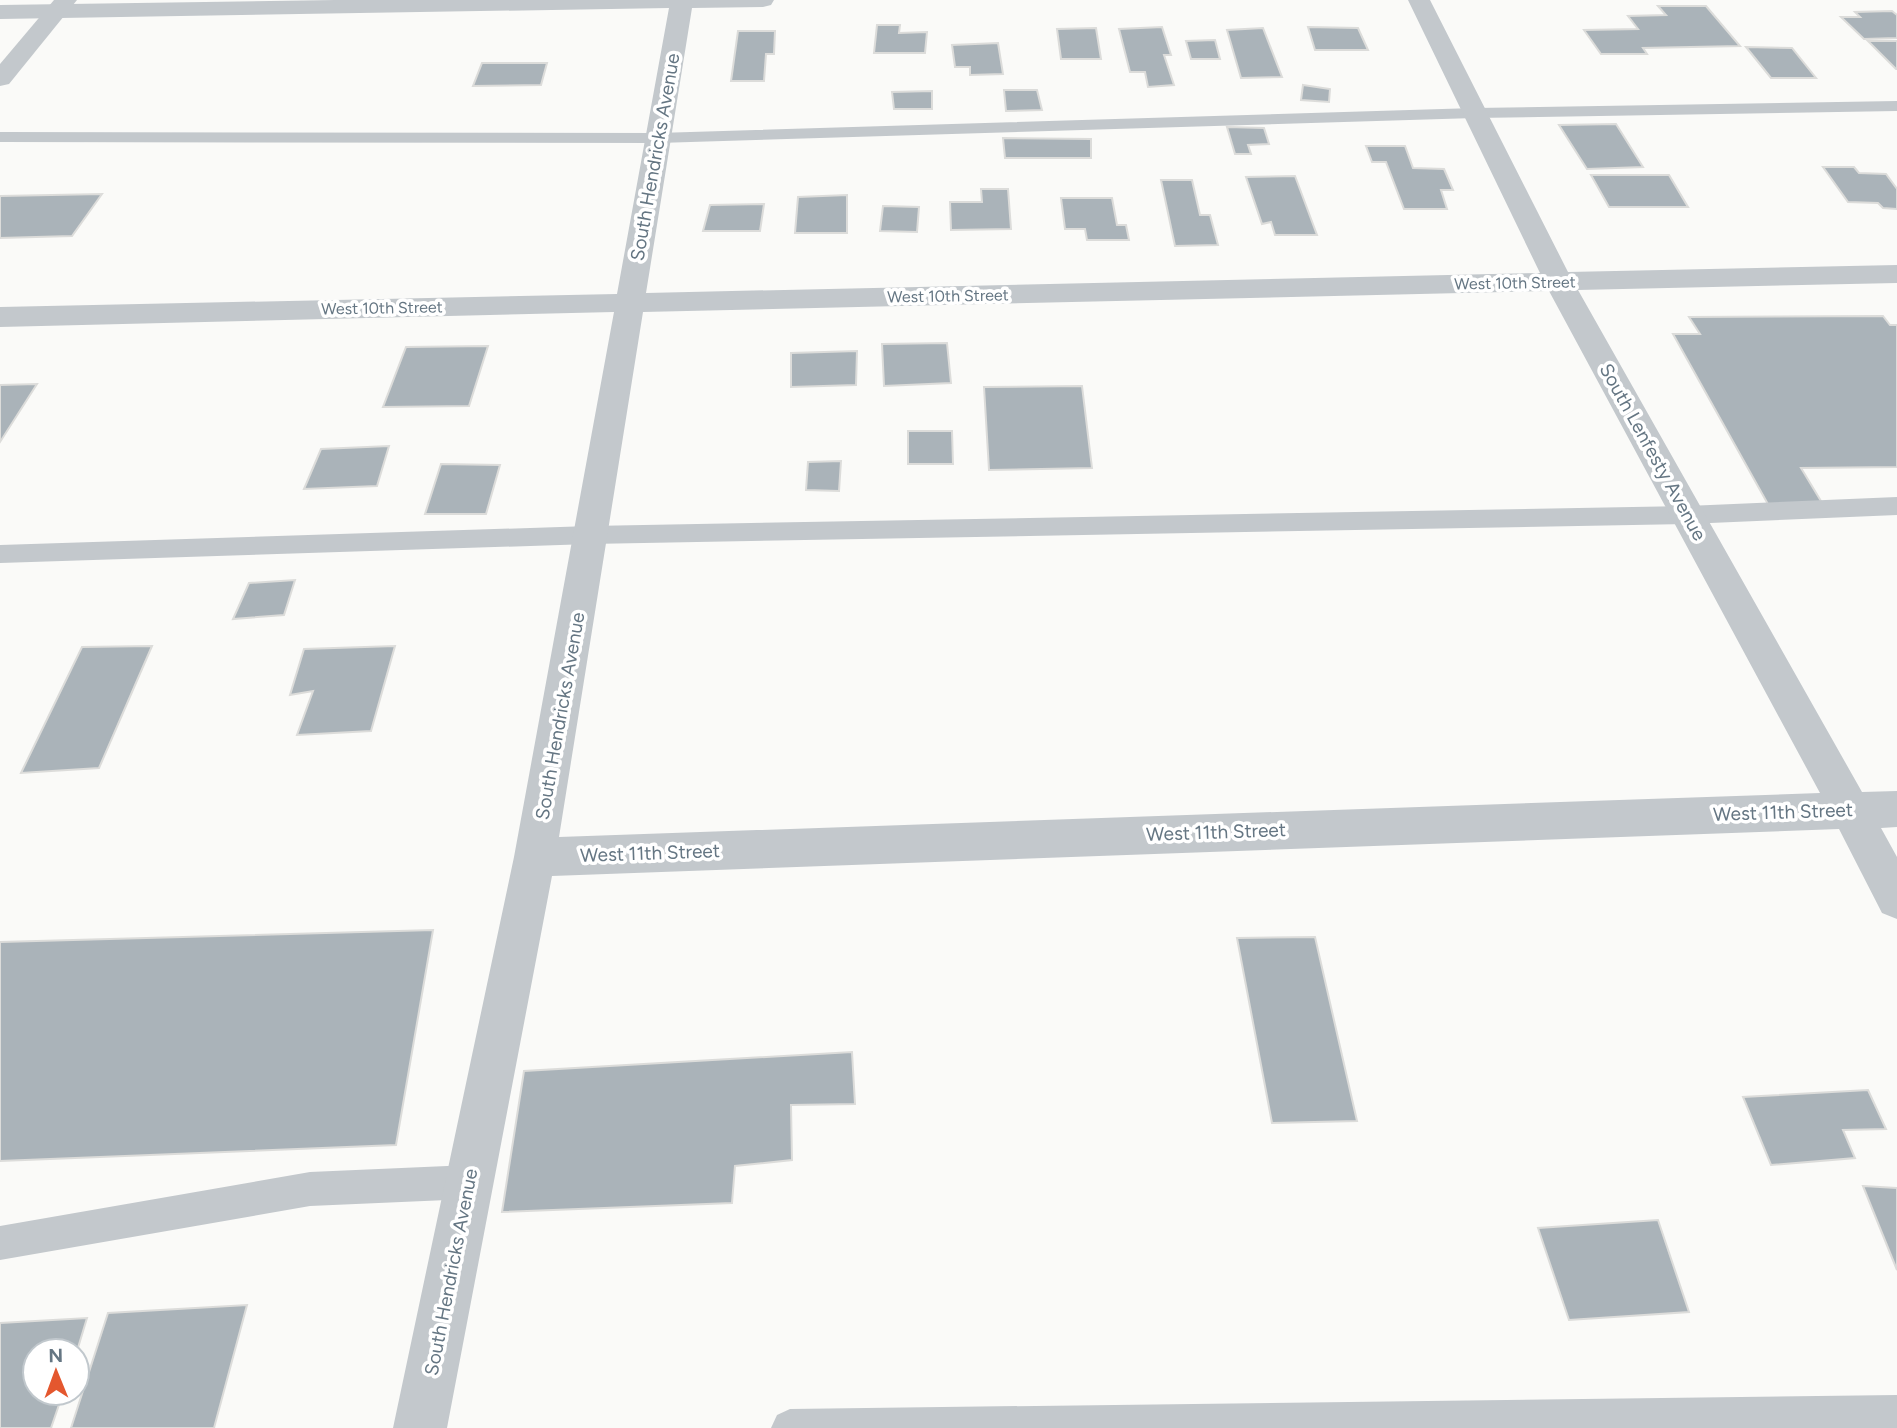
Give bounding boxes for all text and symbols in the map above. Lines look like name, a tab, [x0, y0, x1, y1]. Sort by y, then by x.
street label: South Hendricks Avenue	[625, 51, 685, 263]
street label: West 10th Street	[1454, 272, 1576, 294]
street label: West 10th Street	[887, 285, 1009, 307]
street label: West 10th Street	[321, 297, 443, 319]
street label: South Lenfesty Avenue	[1595, 359, 1711, 545]
street label: South Hendricks Avenue	[530, 610, 590, 822]
street label: West 11th Street	[1713, 798, 1853, 826]
street label: West 11th Street	[1146, 818, 1286, 846]
street label: West 11th Street	[580, 839, 720, 867]
street label: South Hendricks Avenue	[420, 1167, 482, 1377]
north arrow	[21, 1337, 91, 1407]
text: N	[48, 1344, 63, 1367]

